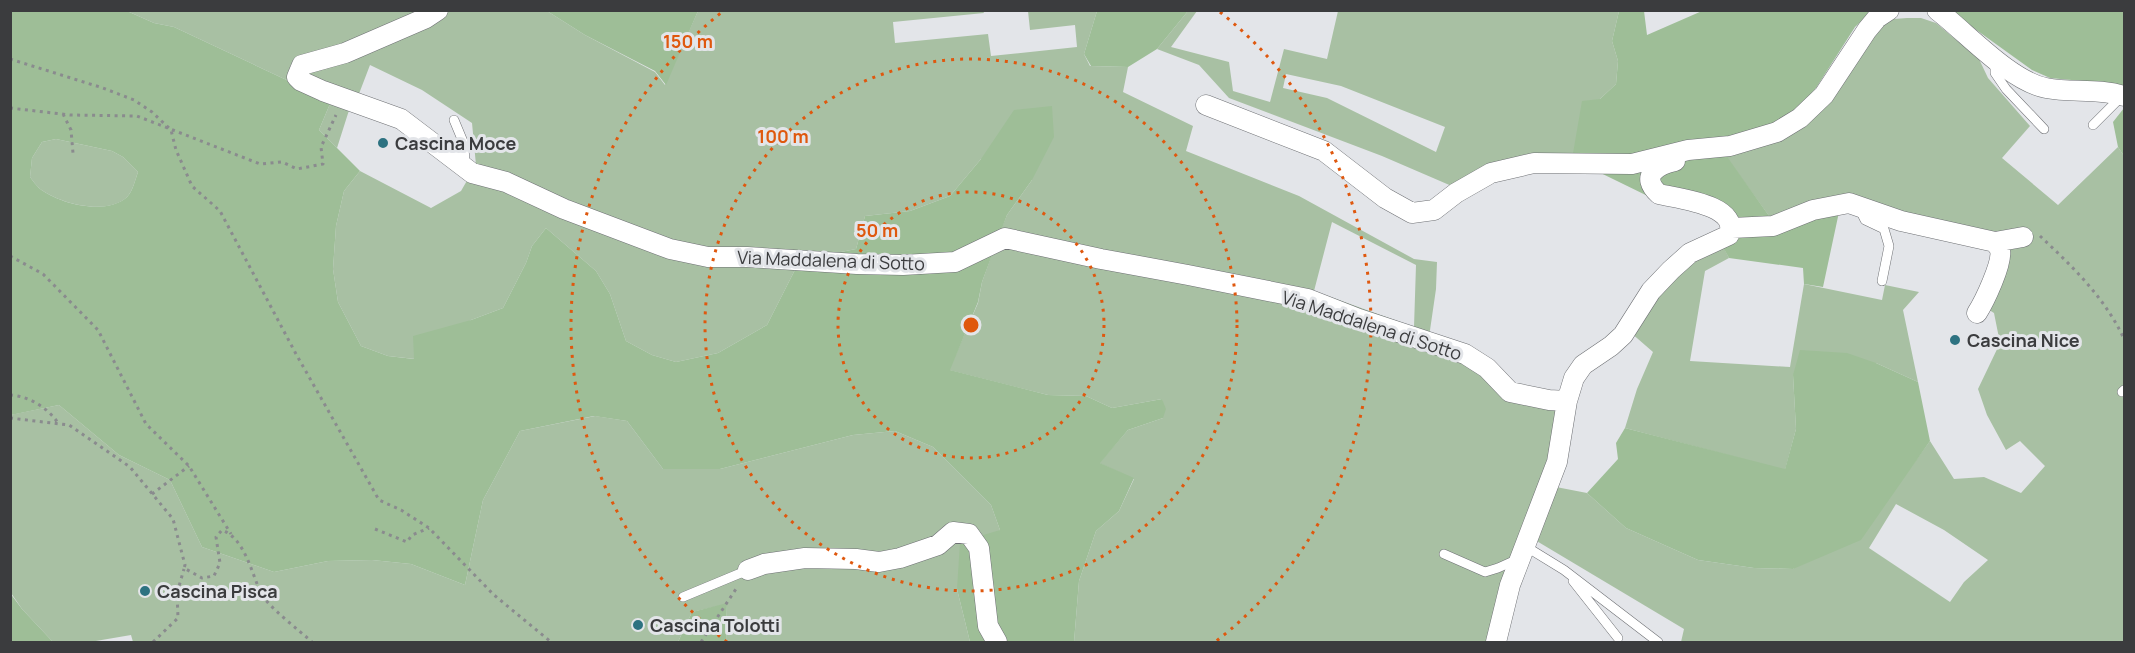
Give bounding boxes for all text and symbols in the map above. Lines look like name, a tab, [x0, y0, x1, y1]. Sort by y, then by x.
text: 150 m	[663, 29, 713, 53]
text: 100 m	[757, 124, 809, 148]
place label: Cascina Moce	[395, 131, 516, 155]
marker: Cascina Moce	[376, 136, 390, 150]
text: 50 m	[856, 218, 898, 242]
street label: Via Maddalena di Sotto	[737, 245, 925, 275]
street label: Via Maddalena di Sotto	[1279, 285, 1465, 365]
centre of rings	[961, 315, 981, 335]
place label: Cascina Nice	[1967, 328, 2080, 352]
marker: Cascina Nice	[1948, 333, 1962, 347]
place label: Cascina Pisca	[157, 579, 278, 603]
marker: Cascina Pisca	[138, 584, 152, 598]
place label: Cascina Tolotti	[650, 613, 780, 637]
marker: Cascina Tolotti	[631, 618, 645, 632]

